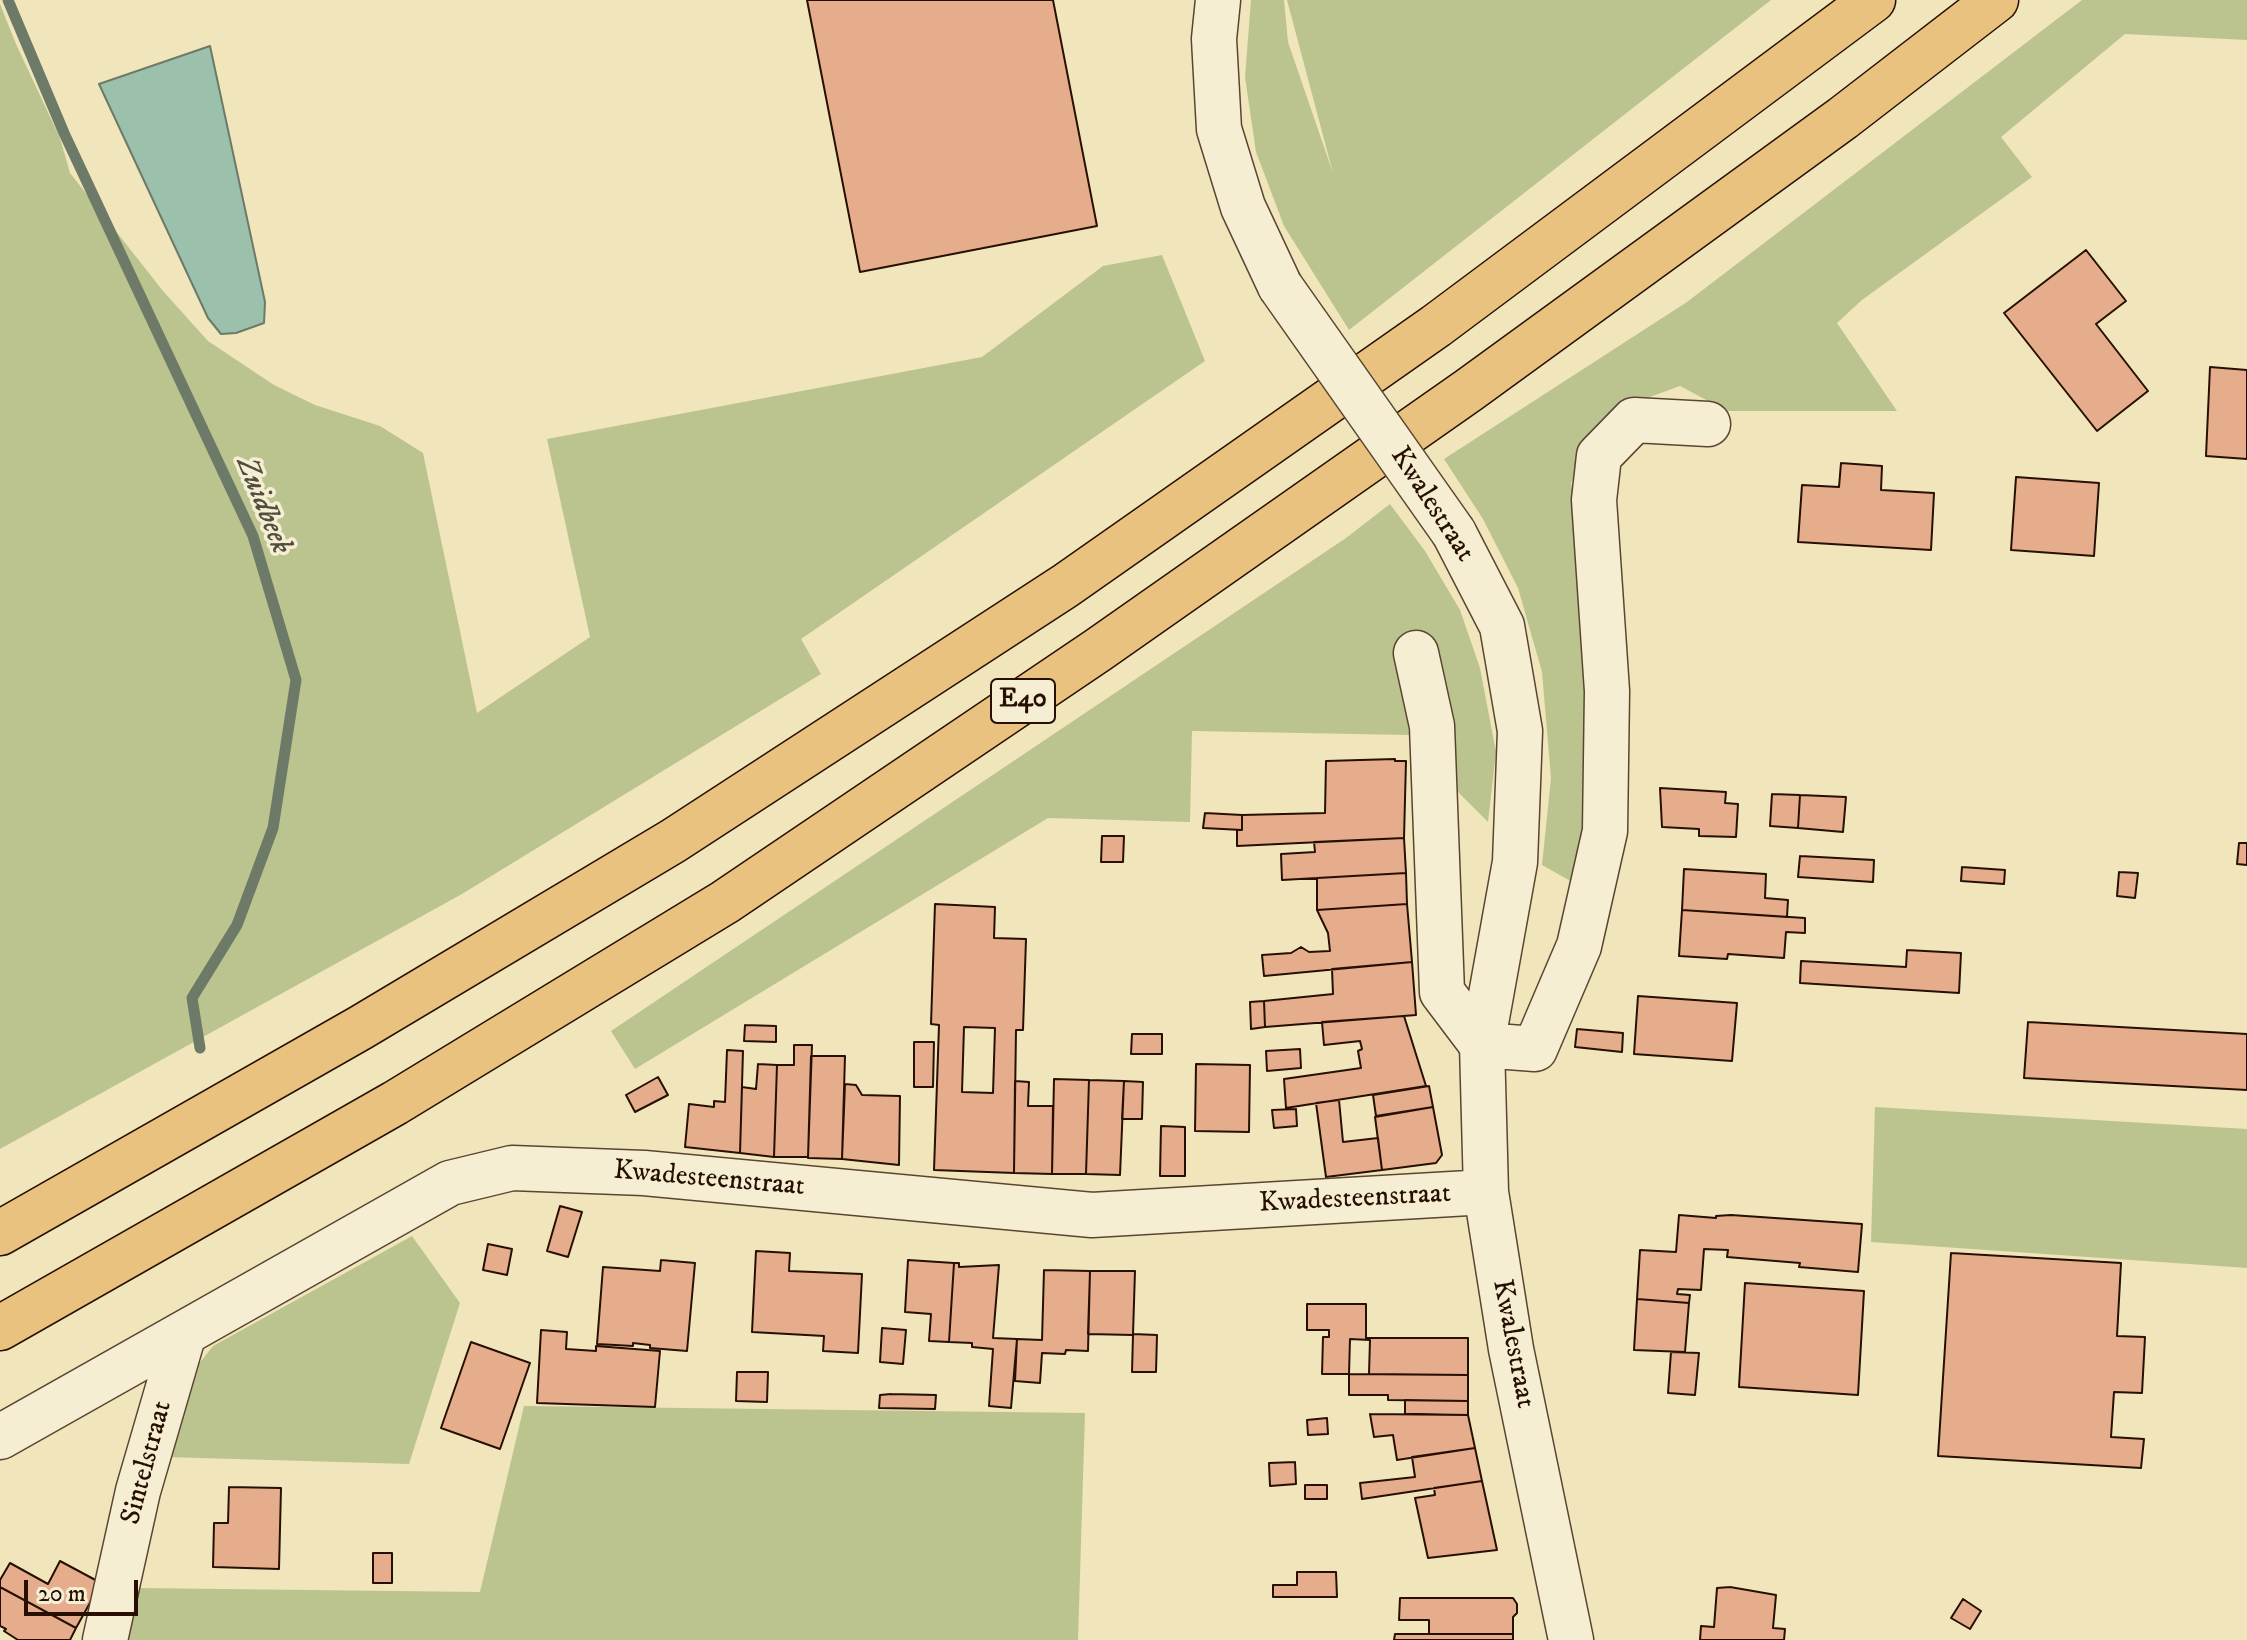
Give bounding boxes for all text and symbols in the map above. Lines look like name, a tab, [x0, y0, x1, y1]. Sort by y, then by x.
street label: Kwalestraat	[1381, 441, 1481, 569]
water label: Zuidbeek	[226, 452, 298, 560]
road number: E40	[991, 679, 1055, 723]
street label: Kwadesteenstraat	[612, 1155, 806, 1205]
street label: Kwadesteenstraat	[1258, 1178, 1452, 1222]
street label: Kwalestraat	[1483, 1277, 1541, 1411]
street label: Sintelstraat	[115, 1397, 181, 1529]
scale bar	[28, 1564, 142, 1614]
text: 20 m	[38, 1579, 86, 1609]

